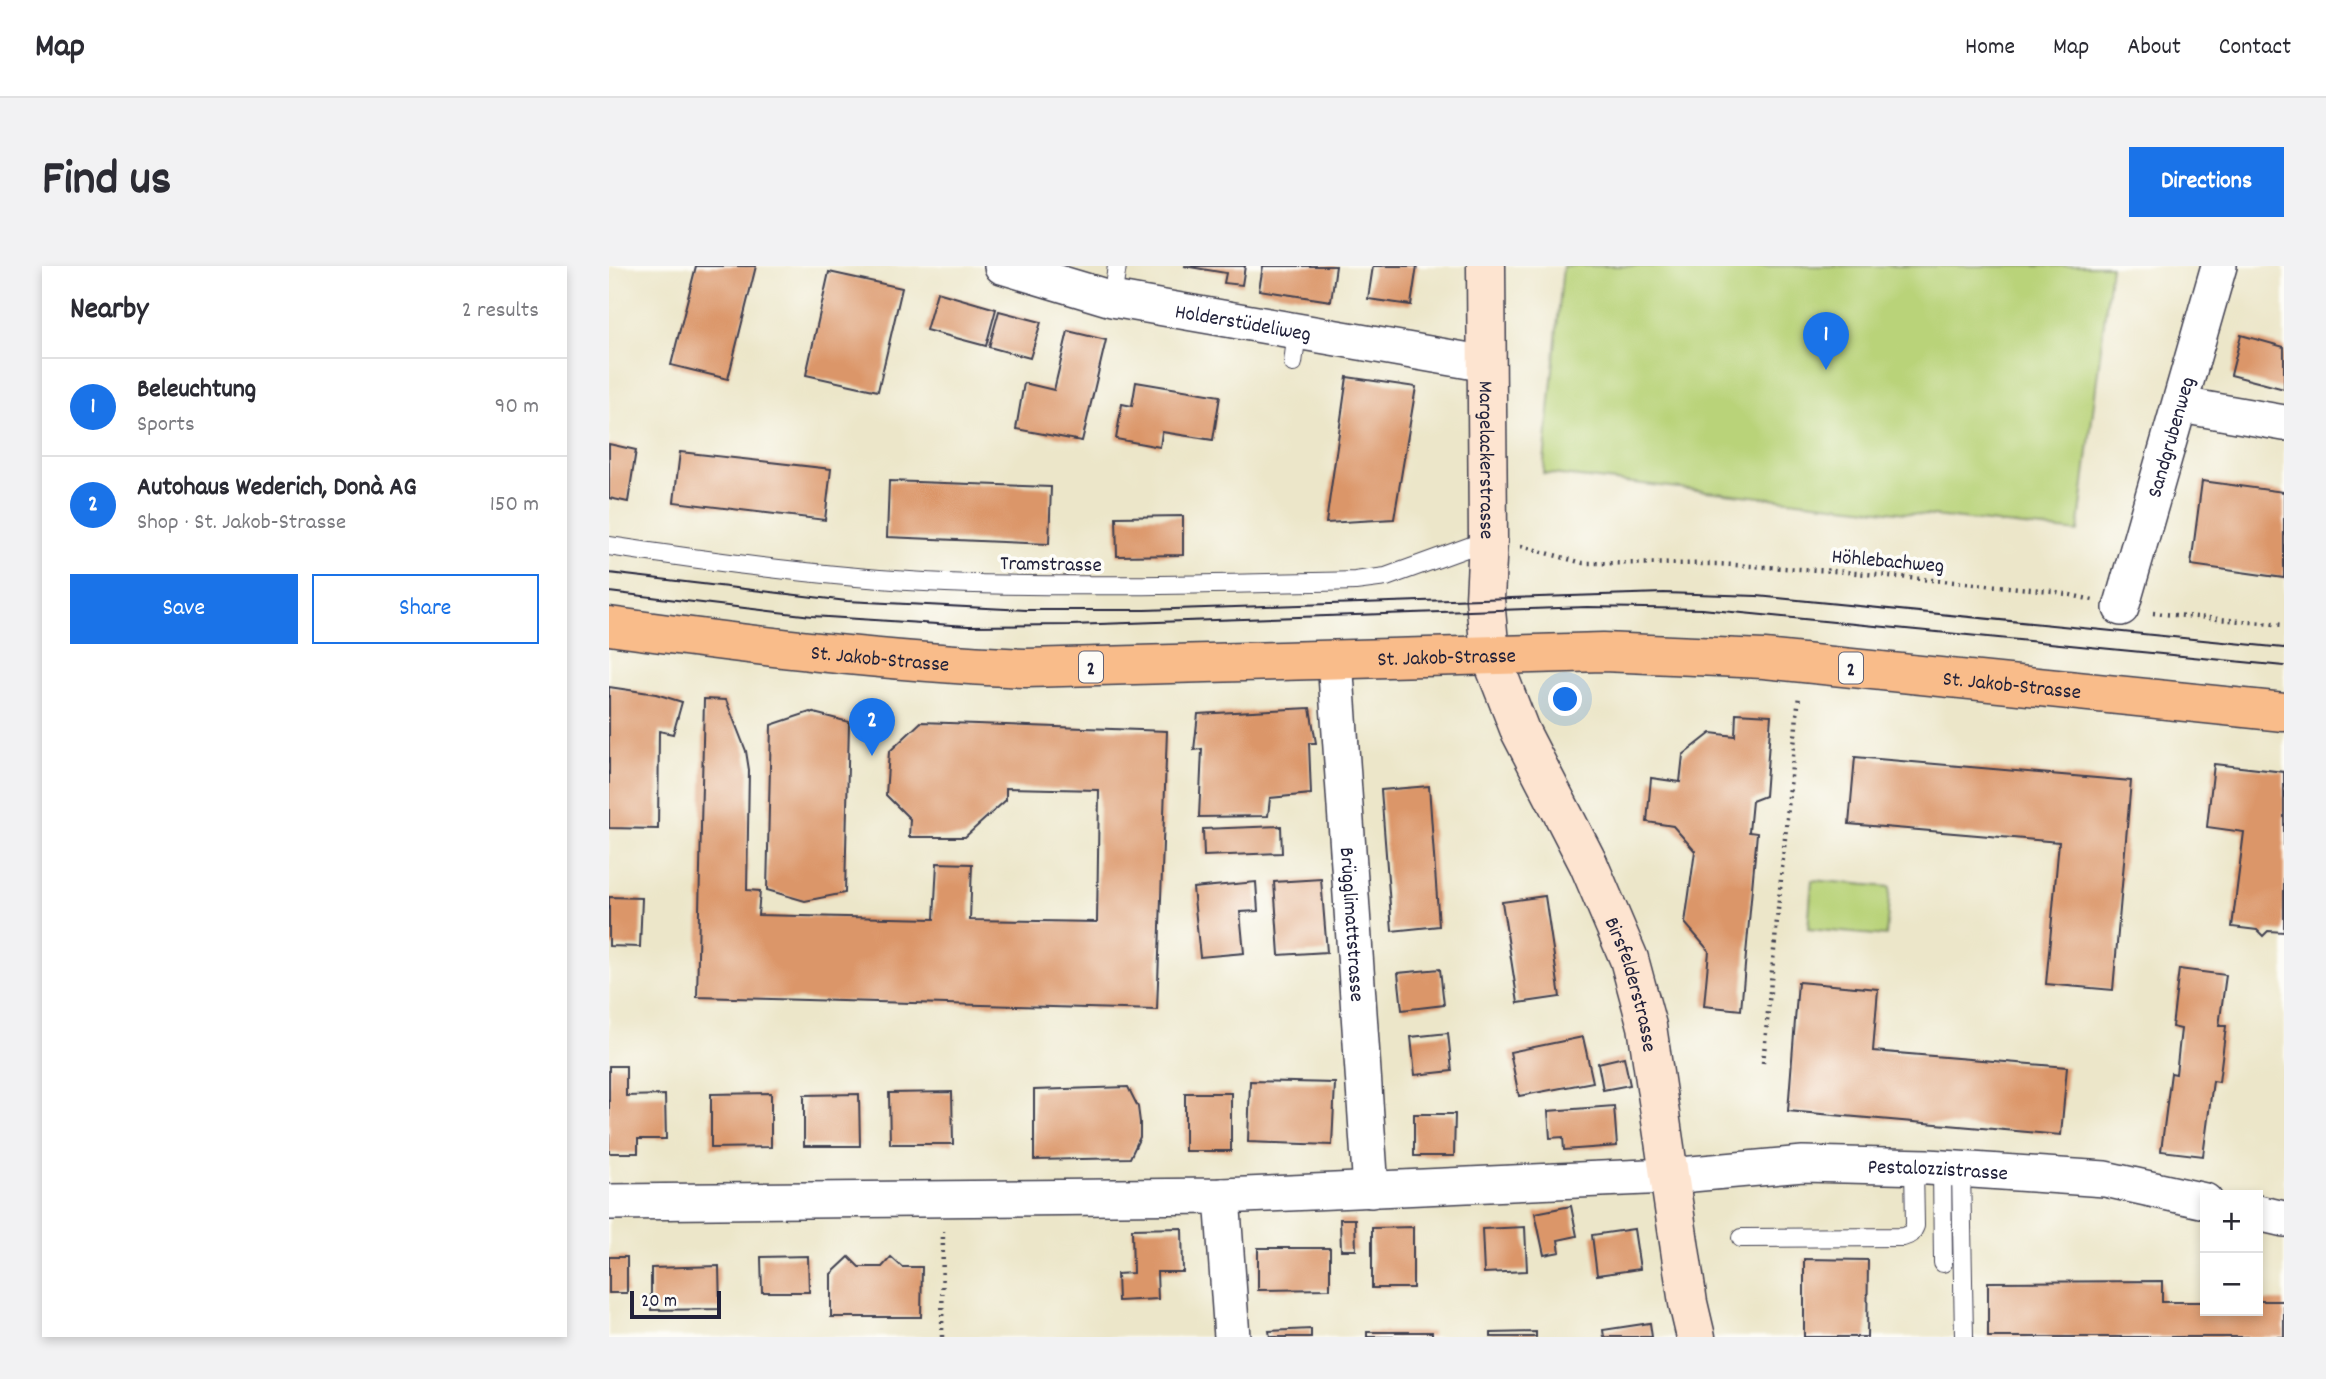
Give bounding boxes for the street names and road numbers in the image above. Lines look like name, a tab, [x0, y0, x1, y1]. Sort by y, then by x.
street label: Holderstüdeliweg	[1172, 298, 1313, 351]
street label: Sandgrubenweg	[2141, 374, 2205, 502]
street label: Margelackerstrasse	[1469, 381, 1500, 539]
street label: Höhlebachweg	[1830, 543, 1945, 583]
street label: Tramstrasse	[1000, 550, 1102, 582]
street label: St. Jakob-Strasse	[809, 639, 950, 682]
street label: St. Jakob-Strasse	[1377, 642, 1516, 676]
road number: 2	[1079, 652, 1103, 682]
road number: 2	[1839, 652, 1863, 684]
street label: St. Jakob-Strasse	[1941, 665, 2082, 709]
street label: Brügglimattstrasse	[1330, 846, 1370, 1003]
street label: Birsfelderstrasse	[1595, 913, 1663, 1054]
street label: Pestalozzistrasse	[1867, 1154, 2009, 1190]

